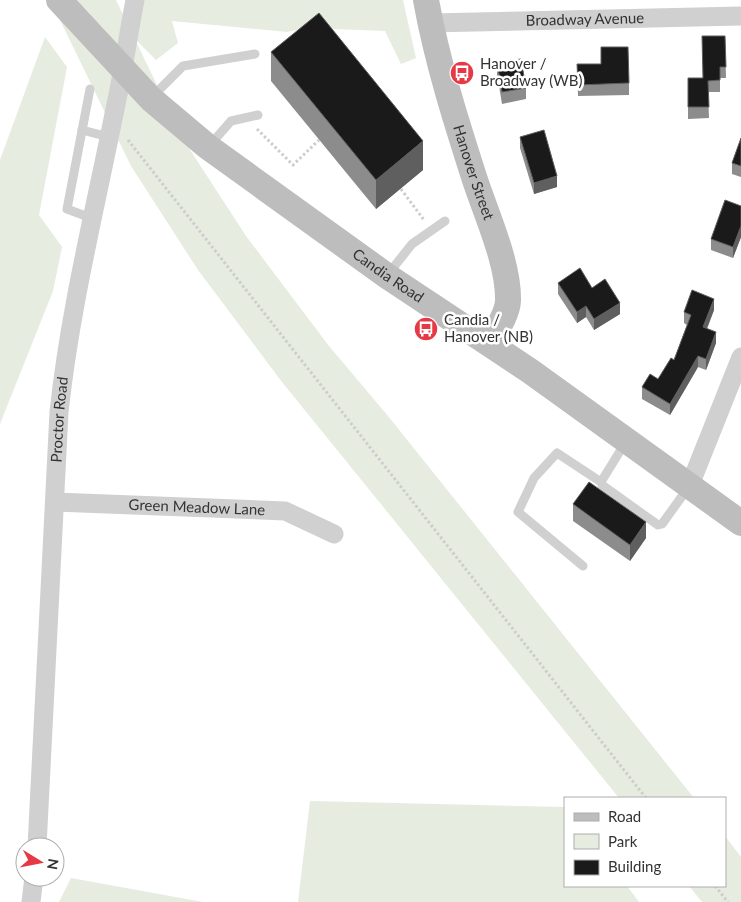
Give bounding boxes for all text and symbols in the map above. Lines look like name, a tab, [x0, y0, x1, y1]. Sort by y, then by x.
street label: Broadway Avenue	[526, 8, 644, 29]
place label: Hanover / Broadway (WB)	[480, 54, 582, 89]
bus stop icon: Hanover / Broadway (WB)	[449, 60, 475, 86]
street label: Hanover Street	[450, 122, 499, 223]
street label: Candia Road	[349, 244, 427, 306]
place label: Candia / Hanover (NB)	[444, 310, 533, 345]
bus stop icon: Candia / Hanover (NB)	[413, 316, 439, 342]
street label: Proctor Road	[46, 376, 71, 463]
street label: Green Meadow Lane	[128, 495, 266, 518]
legend	[564, 797, 726, 887]
text: Road	[608, 807, 641, 825]
text: Park	[608, 832, 638, 850]
north arrow	[15, 837, 65, 887]
text: Building	[608, 857, 661, 875]
text: N	[44, 858, 63, 871]

